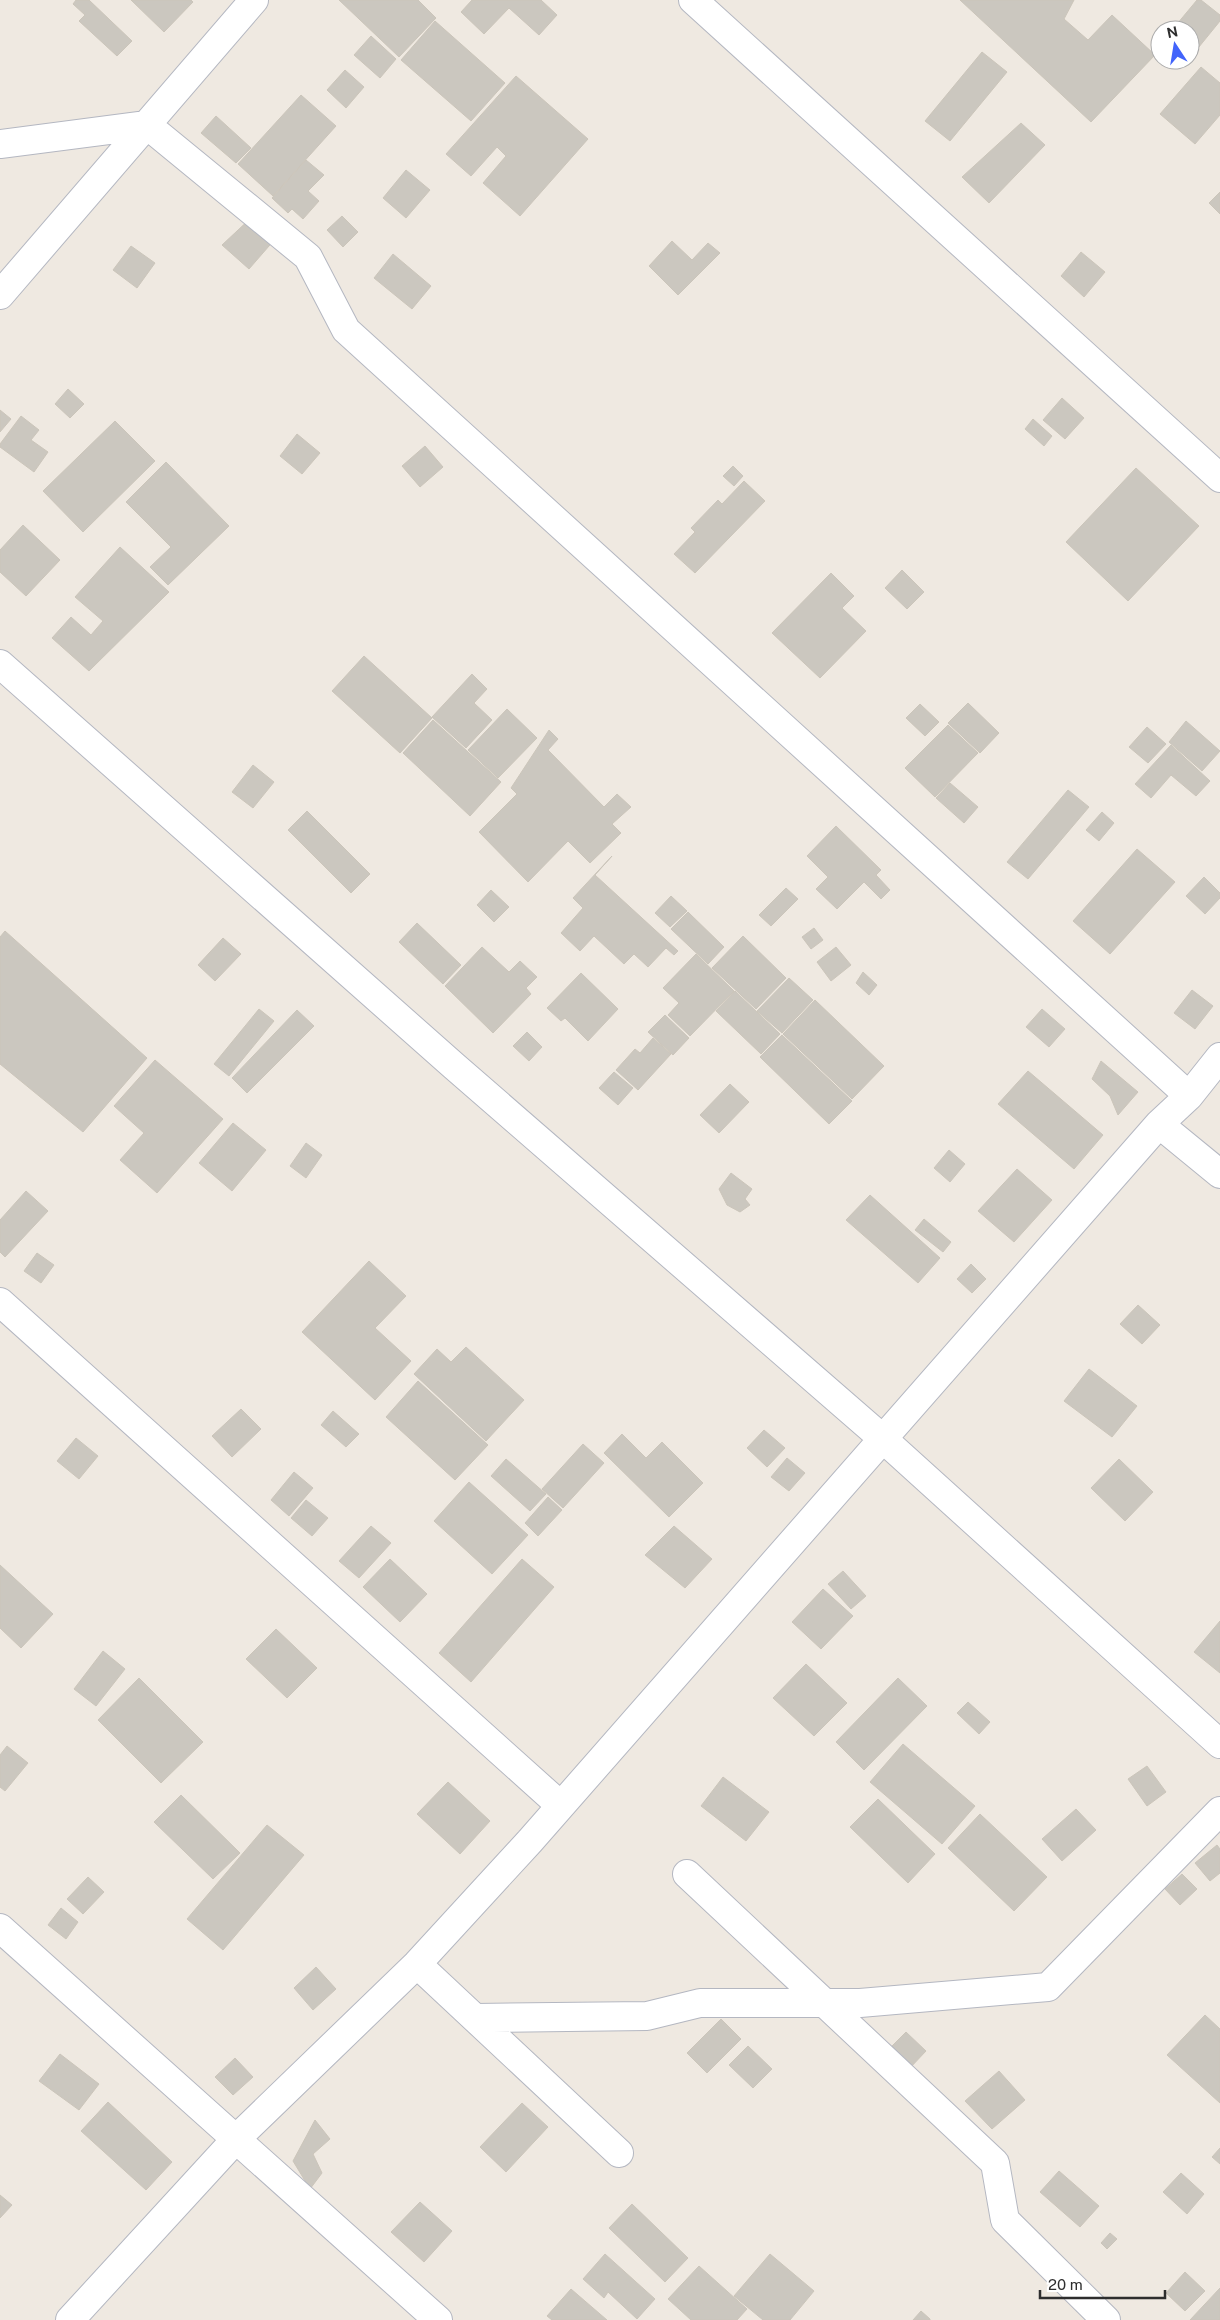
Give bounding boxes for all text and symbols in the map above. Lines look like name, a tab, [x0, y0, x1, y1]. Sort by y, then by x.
north arrow	[1150, 20, 1200, 70]
text: N	[1165, 23, 1179, 41]
scale bar	[1040, 2268, 1165, 2300]
text: 20 m	[1048, 2276, 1083, 2293]

